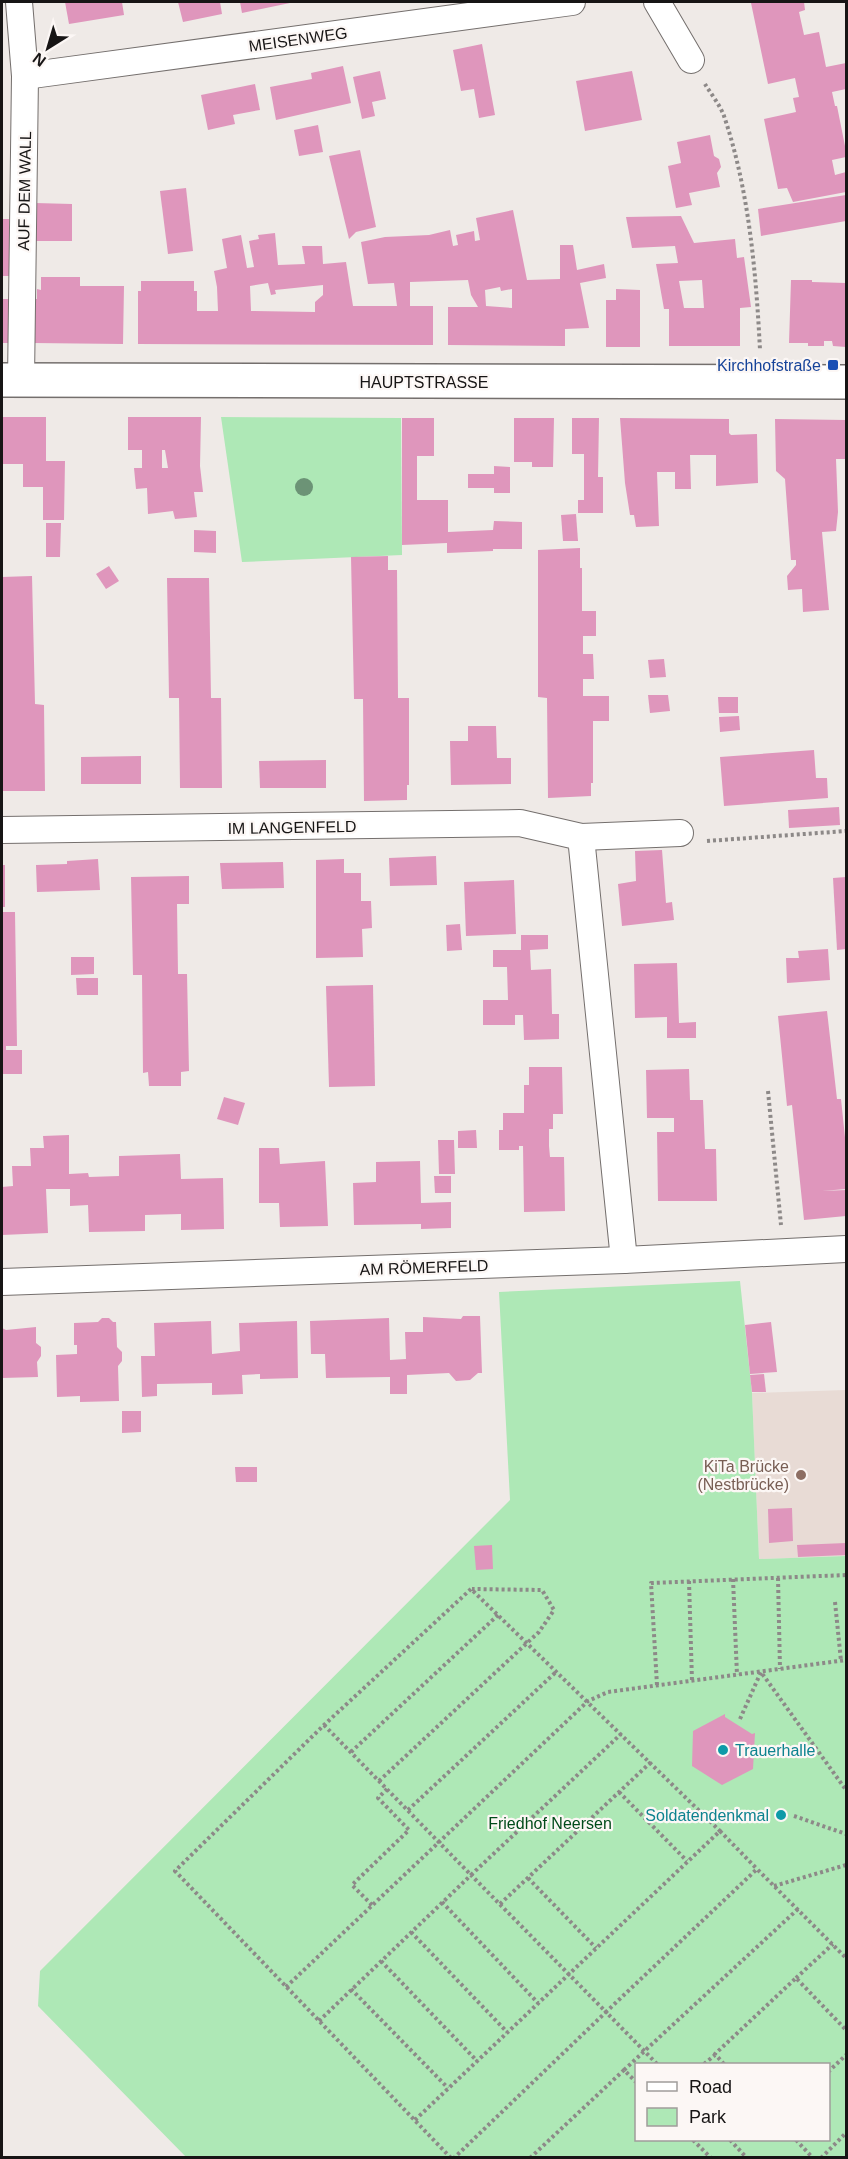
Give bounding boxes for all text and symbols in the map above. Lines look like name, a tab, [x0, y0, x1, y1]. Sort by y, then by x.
north arrow	[18, 18, 78, 78]
street label: MEISENWEG	[248, 24, 349, 55]
text: N	[30, 49, 49, 70]
street label: AUF DEM WALL	[15, 131, 34, 251]
place label: Kirchhofstraße	[717, 357, 821, 374]
marker: Kirchhofstraße	[826, 358, 840, 372]
street label: HAUPTSTRASSE	[360, 374, 488, 391]
street label: IM LANGENFELD	[227, 818, 357, 837]
street label: AM RÖMERFELD	[359, 1257, 489, 1278]
place label: KiTa Brücke (Nestbrücke)	[697, 1458, 789, 1493]
marker: KiTa Brücke (Nestbrücke)	[794, 1468, 808, 1482]
place label: Trauerhalle	[735, 1742, 815, 1759]
marker: Trauerhalle	[716, 1743, 730, 1757]
place label: Soldatendenkmal	[645, 1807, 769, 1824]
marker: Soldatendenkmal	[774, 1808, 788, 1822]
park label: Friedhof Neersen	[488, 1815, 612, 1832]
legend	[635, 2063, 830, 2141]
text: Road	[689, 2077, 732, 2097]
text: Park	[689, 2107, 727, 2127]

